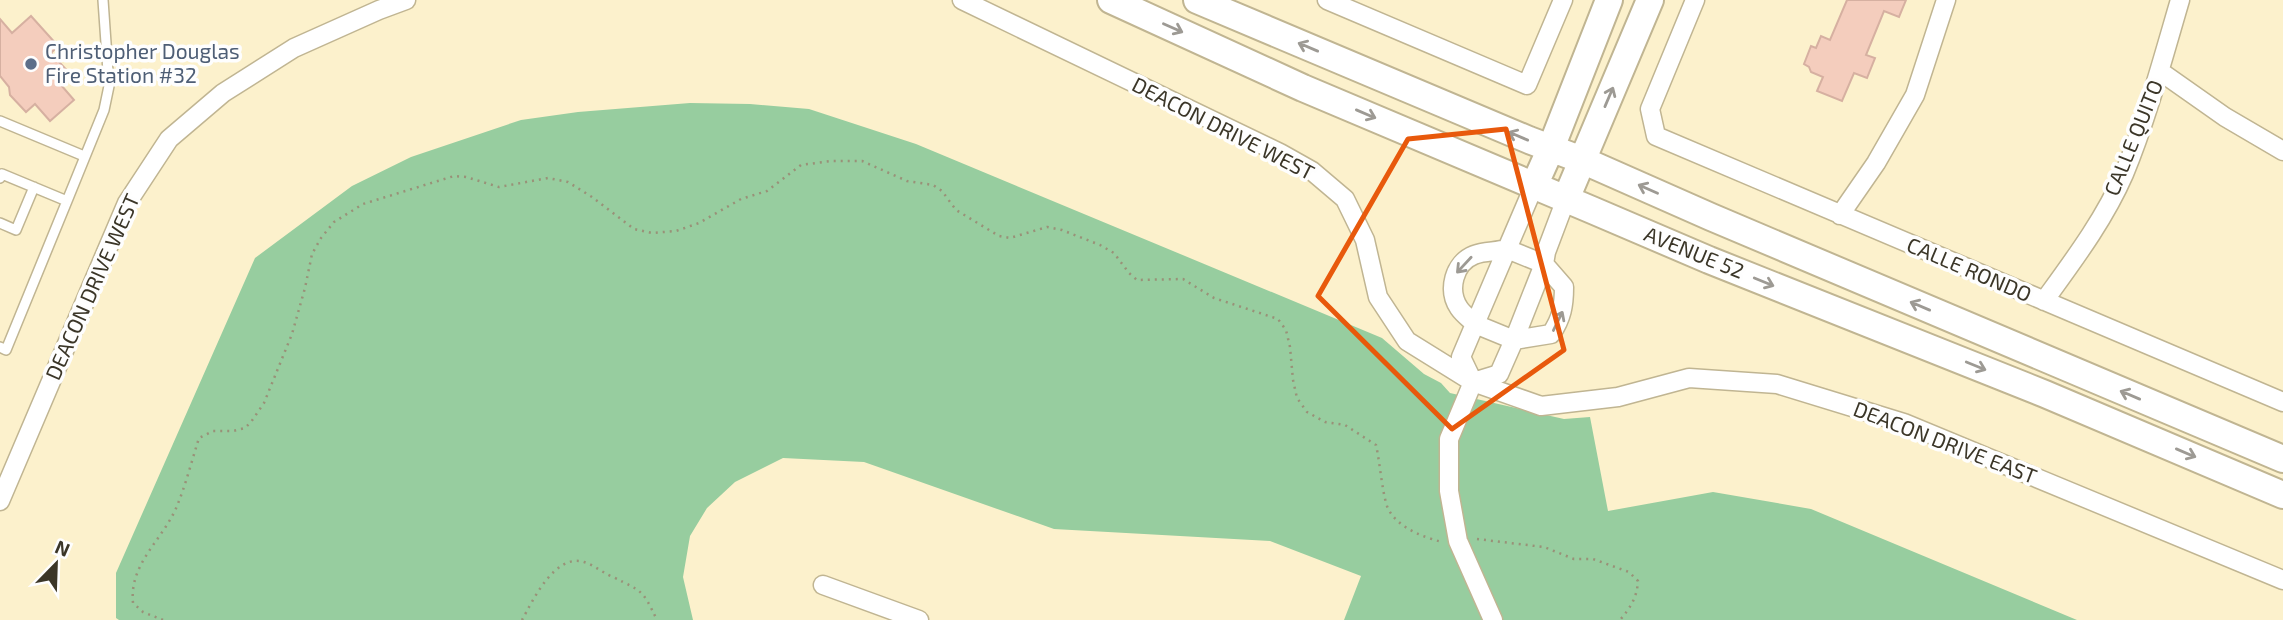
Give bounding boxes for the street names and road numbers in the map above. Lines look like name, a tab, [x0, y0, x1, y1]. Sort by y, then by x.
street label: DEACON DRIVE WEST	[1128, 71, 1319, 184]
street label: CALLE QUITO	[2098, 76, 2168, 199]
street label: DEACON DRIVE WEST	[39, 190, 144, 383]
street label: AVENUE 52	[1641, 220, 1748, 283]
street label: CALLE RONDO	[1904, 231, 2036, 306]
street label: DEACON DRIVE EAST	[1850, 395, 2041, 488]

